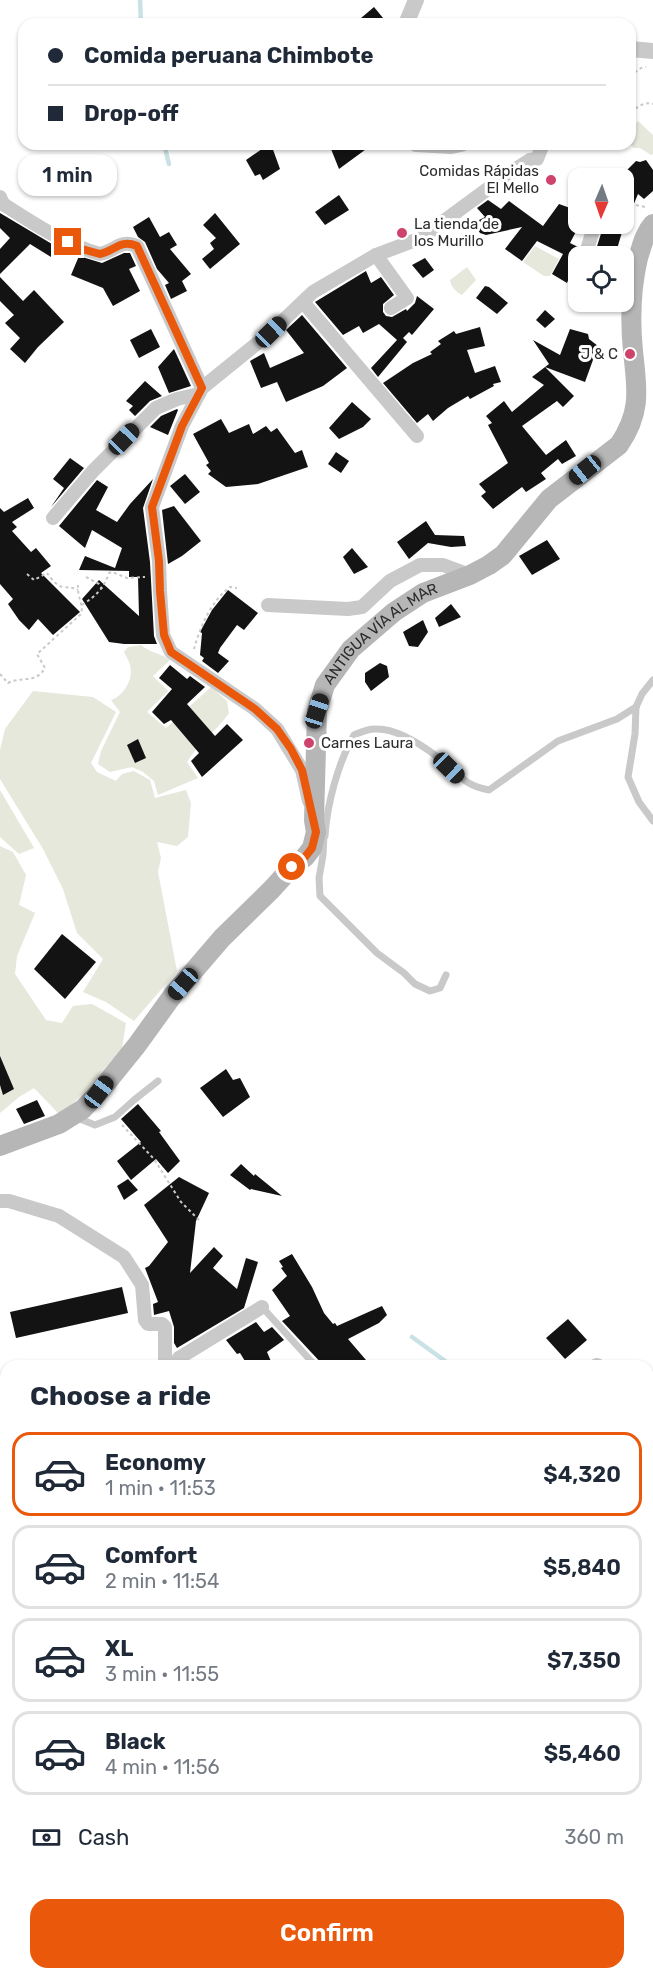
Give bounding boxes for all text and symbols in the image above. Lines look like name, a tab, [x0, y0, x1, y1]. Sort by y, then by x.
text: Comida peruana Chimbote	[84, 42, 374, 69]
text: Drop-off	[84, 100, 179, 127]
callout: 1 min	[19, 155, 118, 197]
place label: Comidas Rápidas El Mello	[419, 162, 539, 197]
text: 1 min	[42, 163, 93, 187]
north arrow	[568, 168, 634, 234]
map controls	[568, 168, 634, 312]
marker: Comidas Rápidas El Mello	[544, 173, 558, 187]
place label: La tienda de los Murillo	[414, 215, 499, 250]
marker: La tienda de los Murillo	[395, 226, 409, 240]
route end	[54, 228, 81, 255]
button: locate	[568, 246, 634, 312]
car	[252, 313, 290, 351]
place label: J & C	[581, 345, 618, 363]
marker: J & C	[623, 347, 637, 361]
car	[105, 420, 143, 458]
car	[565, 452, 605, 488]
street label: ANTIGUA VÍA AL MAR	[320, 579, 440, 688]
car	[303, 691, 331, 731]
place label: Carnes Laura	[321, 734, 413, 752]
marker: Carnes Laura	[302, 736, 316, 750]
car	[430, 749, 468, 787]
route start	[278, 853, 305, 880]
car	[164, 965, 202, 1003]
car	[81, 1072, 117, 1112]
text: Choose a ride	[30, 1380, 211, 1412]
icon: car	[33, 1447, 87, 1501]
text: Economy	[105, 1449, 206, 1476]
text: $4,320	[543, 1461, 621, 1488]
text: 1 min · 11:53	[105, 1476, 216, 1500]
icon: car	[33, 1540, 87, 1594]
text: Comfort	[105, 1542, 197, 1569]
text: $5,840	[543, 1554, 621, 1581]
text: 2 min · 11:54	[105, 1569, 219, 1593]
icon: car	[33, 1633, 87, 1687]
text: XL	[105, 1635, 133, 1662]
text: $7,350	[547, 1647, 621, 1674]
text: 3 min · 11:55	[105, 1662, 219, 1686]
icon: car	[33, 1726, 87, 1780]
text: Black	[105, 1728, 166, 1755]
text: $5,460	[544, 1740, 621, 1767]
text: 4 min · 11:56	[105, 1755, 220, 1779]
icon: cash	[30, 1821, 63, 1854]
text: Cash	[78, 1824, 129, 1851]
text: 360 m	[565, 1825, 624, 1849]
button: Confirm	[30, 1899, 624, 1968]

